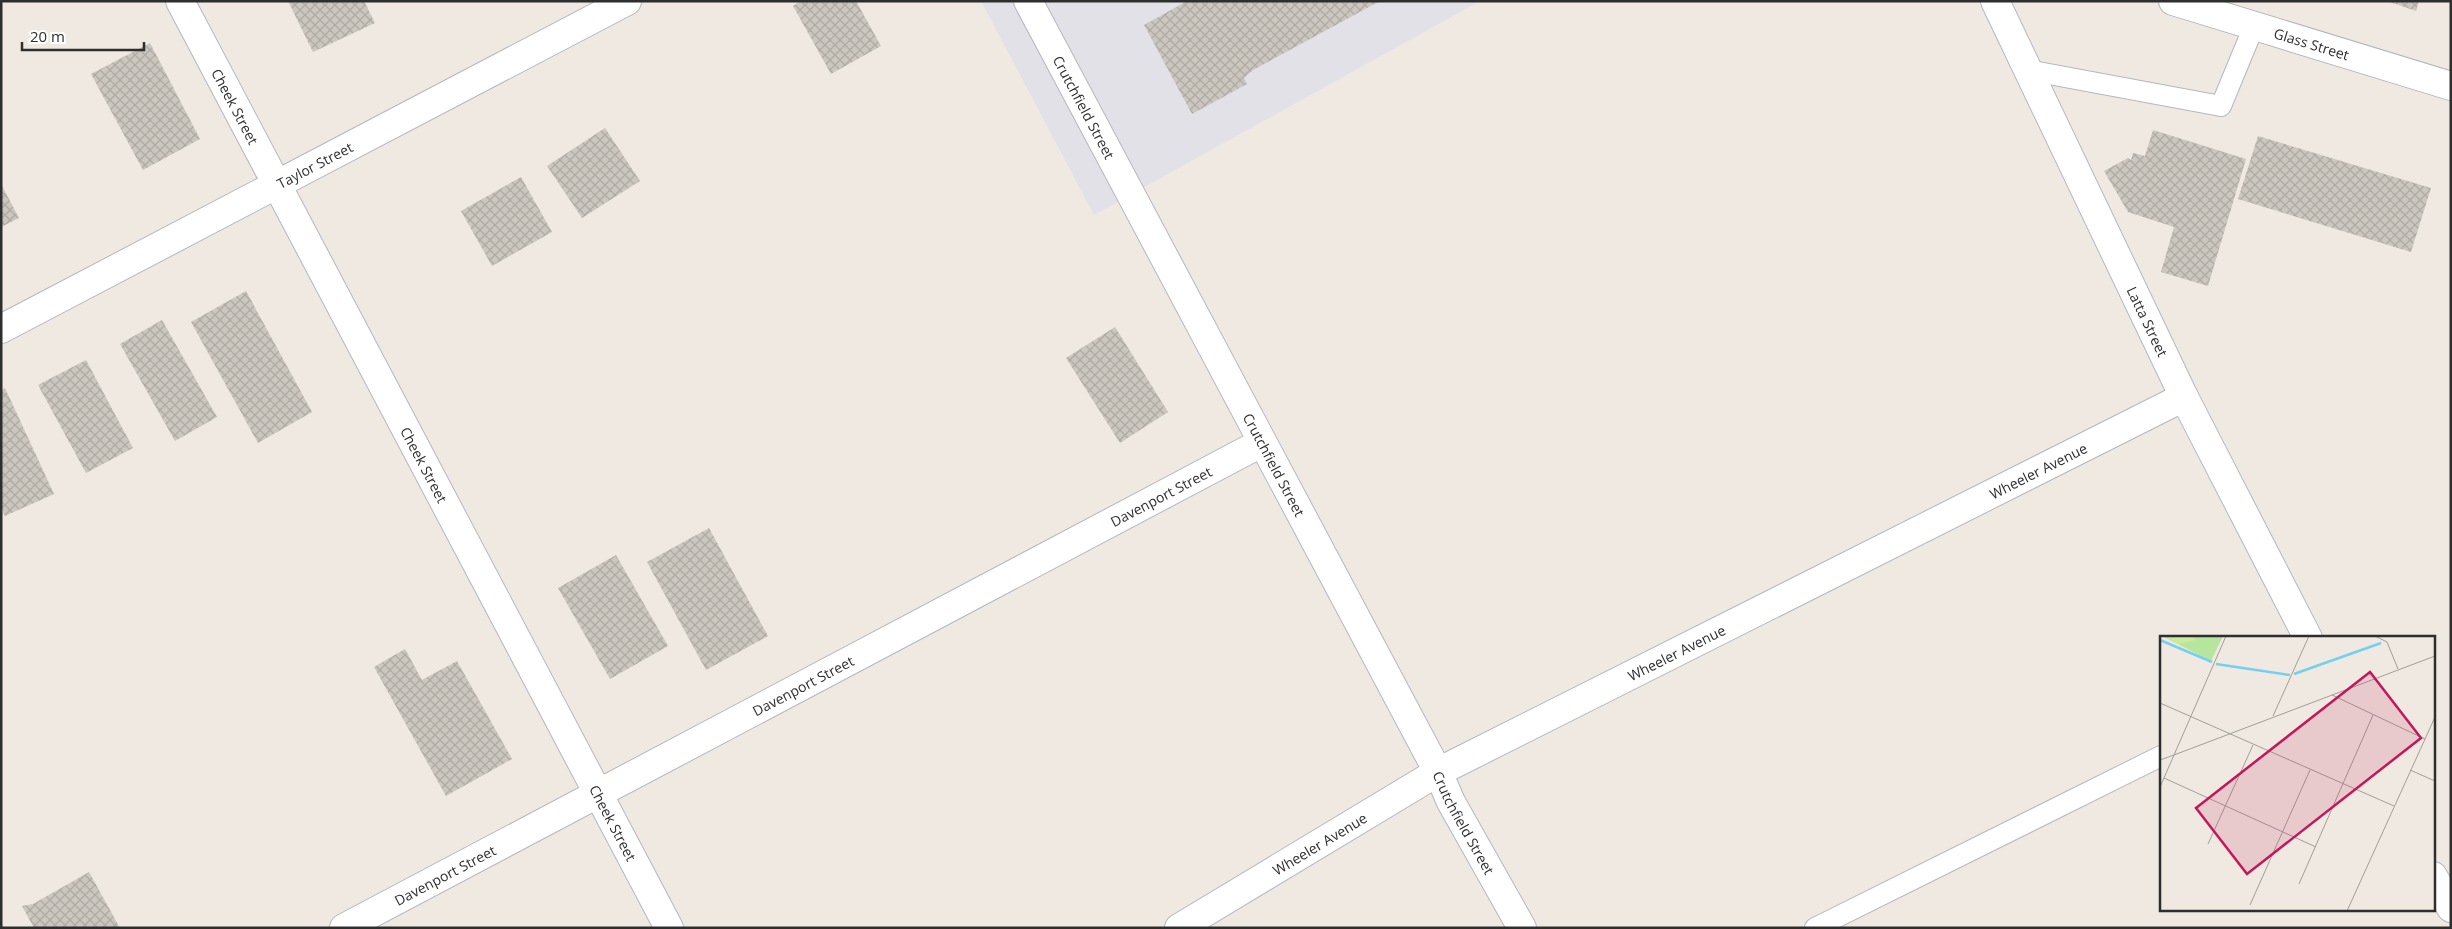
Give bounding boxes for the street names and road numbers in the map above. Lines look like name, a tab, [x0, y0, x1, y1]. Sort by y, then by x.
street label: Glass Street	[2272, 23, 2352, 64]
street label: Crutchfield Street	[1049, 52, 1120, 162]
street label: Cheek Street	[208, 65, 263, 148]
street label: Taylor Street	[273, 137, 356, 192]
street label: Latta Street	[2123, 283, 2173, 360]
street label: Crutchfield Street	[1239, 410, 1310, 520]
street label: Cheek Street	[397, 423, 452, 506]
street label: Wheeler Avenue	[1986, 438, 2090, 503]
street label: Davenport Street	[1107, 461, 1215, 531]
street label: Wheeler Avenue	[1624, 620, 1728, 685]
street label: Davenport Street	[749, 651, 857, 720]
street label: Crutchfield Street	[1429, 768, 1499, 878]
street label: Cheek Street	[586, 781, 641, 864]
street label: Wheeler Avenue	[1269, 808, 1370, 879]
street label: Davenport Street	[391, 840, 499, 909]

